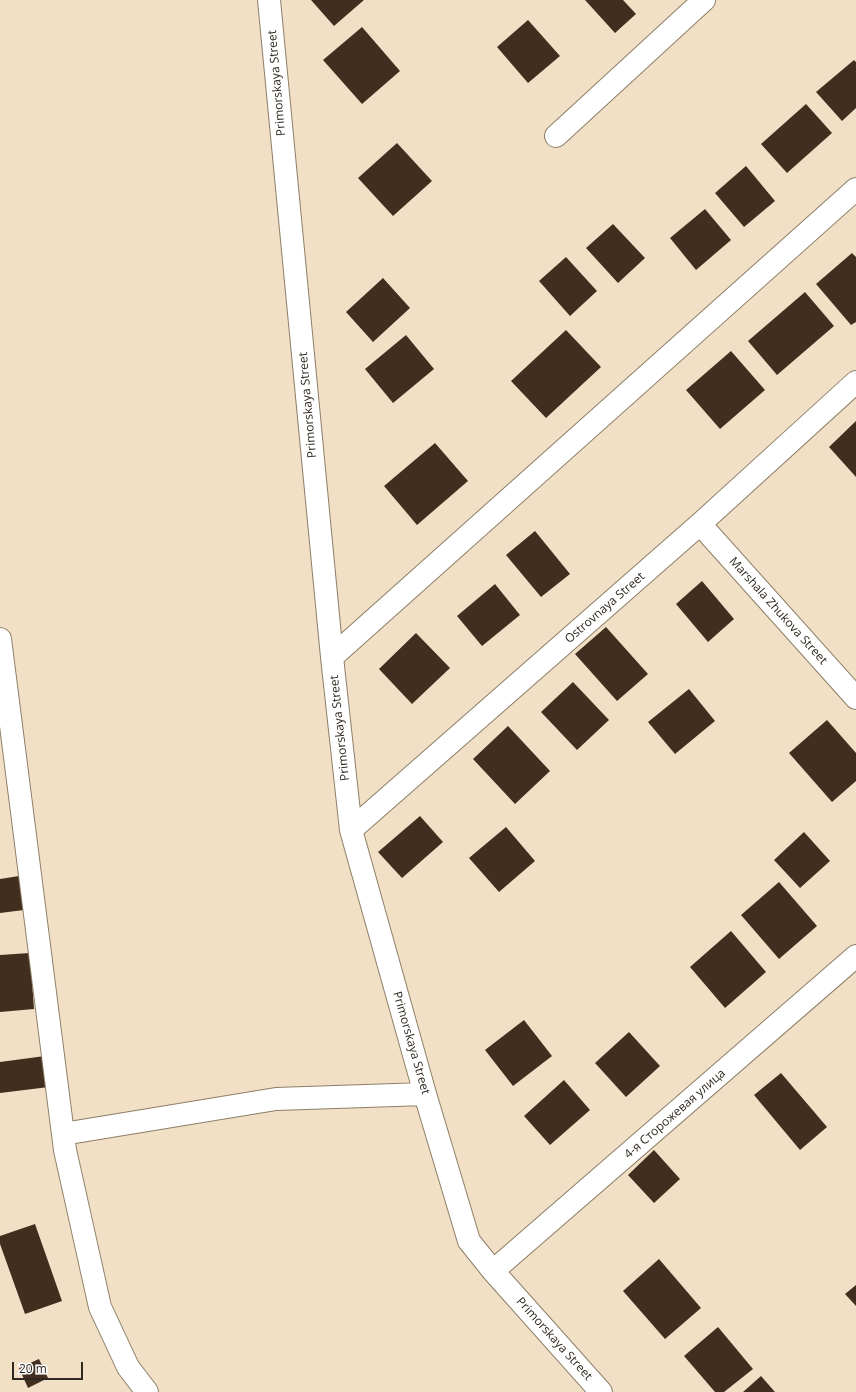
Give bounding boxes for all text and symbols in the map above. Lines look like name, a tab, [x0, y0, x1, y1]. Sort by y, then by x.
street label: Primorskaya Street	[265, 29, 289, 137]
street label: Primorskaya Street	[296, 351, 320, 459]
street label: Marshala Zhukova Street	[726, 554, 830, 668]
street label: Ostrovnaya Street	[562, 570, 648, 646]
street label: Primorskaya Street	[327, 674, 353, 782]
street label: Primorskaya Street	[389, 990, 433, 1096]
street label: 4-я Сторожевая улица	[622, 1066, 728, 1162]
street label: Primorskaya Street	[513, 1295, 595, 1383]
scale bar	[14, 1354, 85, 1380]
text: 20 m	[19, 1360, 47, 1377]

